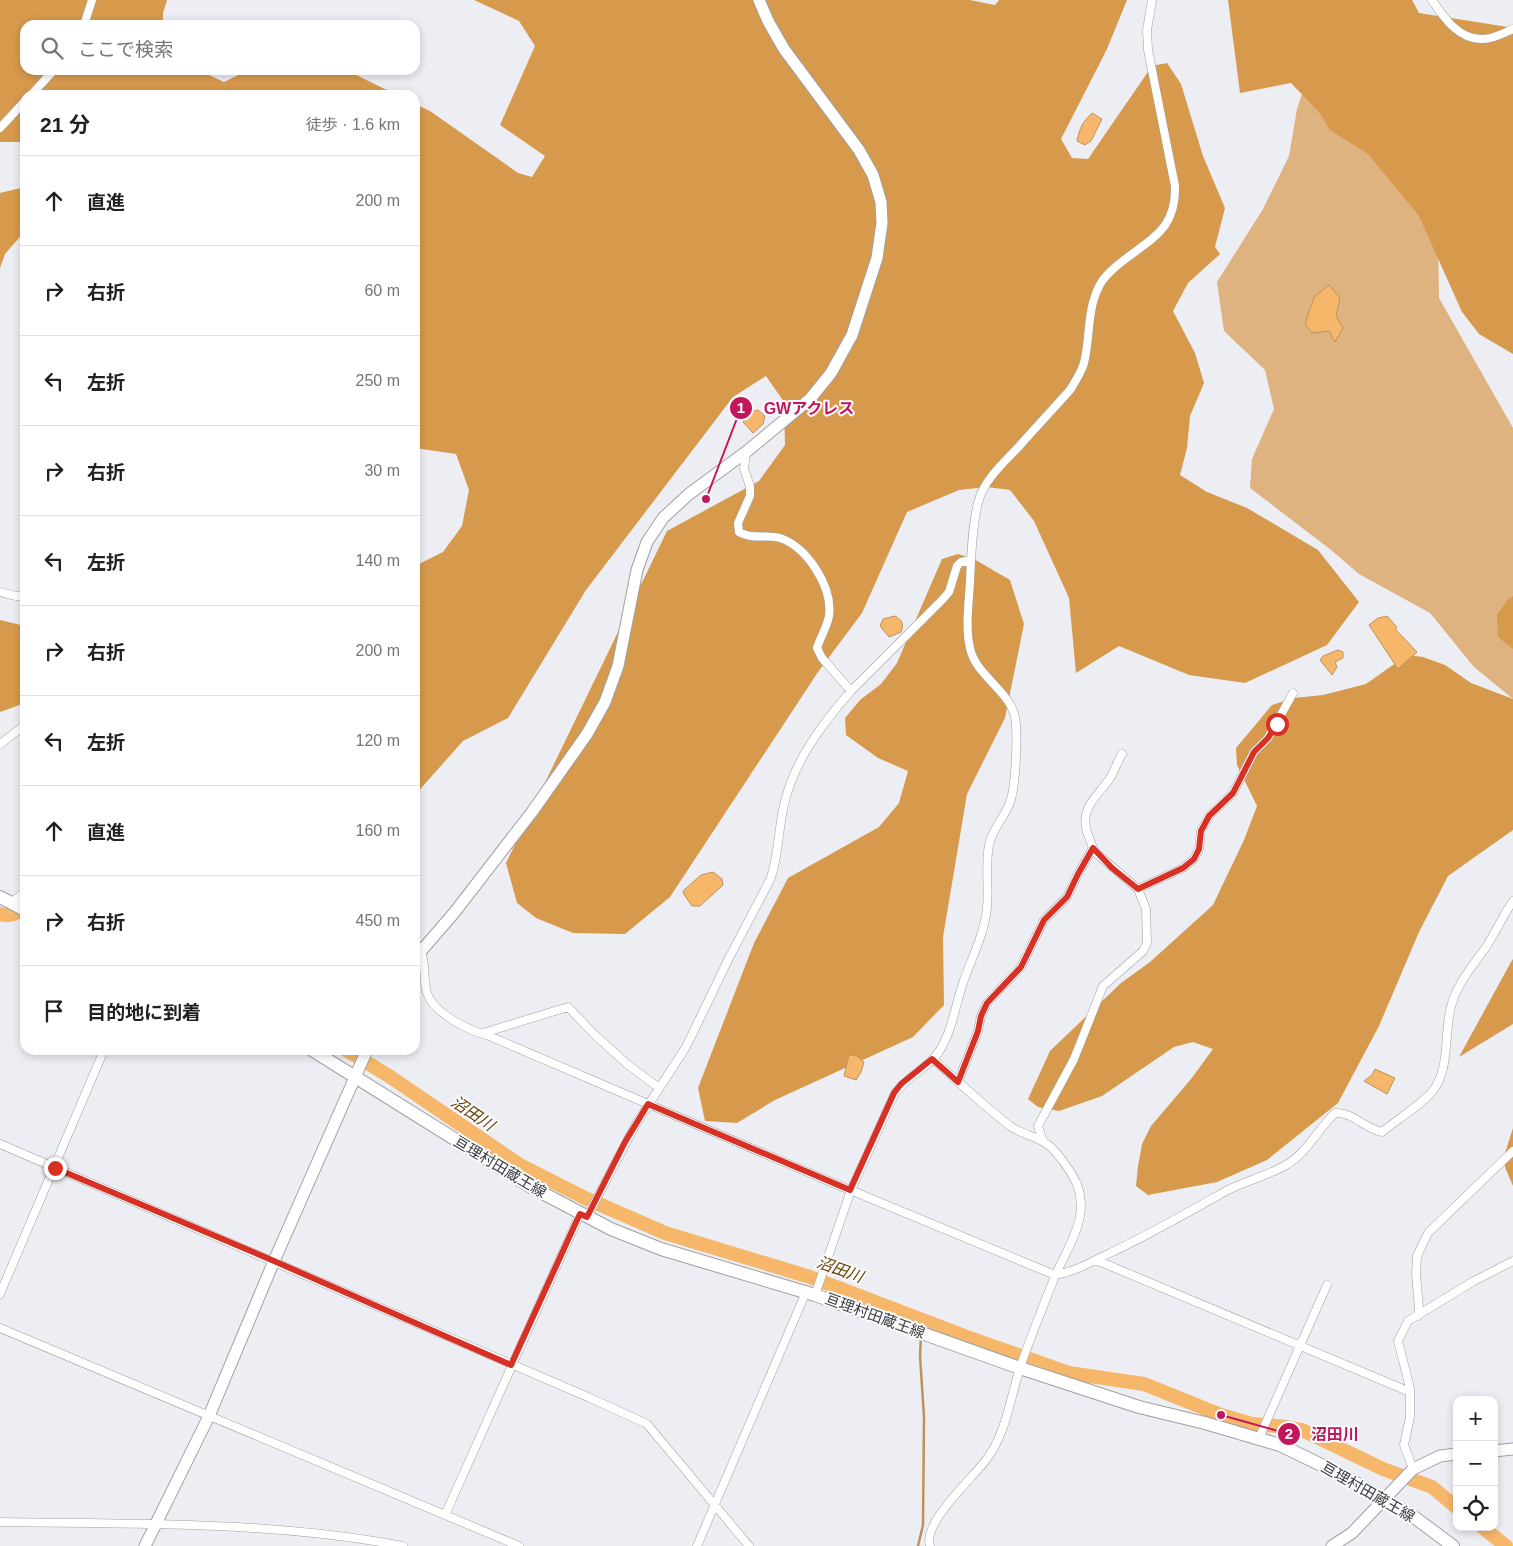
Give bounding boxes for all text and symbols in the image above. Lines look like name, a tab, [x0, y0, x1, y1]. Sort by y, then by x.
search box	[20, 20, 420, 75]
icon: search	[38, 34, 66, 62]
text: ここで検索	[78, 39, 173, 60]
text: 21 分	[40, 113, 90, 136]
text: 徒歩 · 1.6 km	[306, 116, 400, 133]
icon: ahead	[40, 187, 68, 215]
text: 直進	[87, 192, 125, 213]
text: 200 m	[356, 192, 400, 209]
icon: right	[40, 277, 68, 305]
text: 右折	[87, 282, 125, 303]
text: 60 m	[364, 282, 400, 299]
icon: left	[40, 367, 68, 395]
text: 左折	[87, 372, 125, 393]
text: 250 m	[356, 372, 400, 389]
callout: GWアクレス	[728, 393, 865, 424]
text: 1	[737, 399, 745, 416]
text: GWアクレス	[764, 400, 854, 417]
icon: right	[40, 457, 68, 485]
text: 右折	[87, 462, 125, 483]
text: 30 m	[364, 462, 400, 479]
icon: left	[40, 547, 68, 575]
text: 左折	[87, 552, 125, 573]
text: 140 m	[356, 552, 400, 569]
icon: right	[40, 637, 68, 665]
text: 右折	[87, 642, 125, 663]
text: 200 m	[356, 642, 400, 659]
route start	[1266, 713, 1289, 736]
icon: left	[40, 727, 68, 755]
text: 左折	[87, 732, 125, 753]
text: 120 m	[356, 732, 400, 749]
icon: ahead	[40, 817, 68, 845]
text: 直進	[87, 822, 125, 843]
text: 160 m	[356, 822, 400, 839]
icon: right	[40, 907, 68, 935]
text: 右折	[87, 912, 125, 933]
text: 450 m	[356, 912, 400, 929]
icon: arrive	[40, 997, 68, 1025]
text: 目的地に到着	[87, 1002, 201, 1023]
water label: 沼田川	[448, 1093, 499, 1135]
street label: 亘理村田蔵王線	[451, 1132, 550, 1201]
route end	[44, 1157, 67, 1180]
water label: 沼田川	[814, 1253, 867, 1286]
street label: 亘理村田蔵王線	[823, 1290, 927, 1341]
map controls	[1453, 1396, 1498, 1531]
button: +	[1453, 1396, 1498, 1441]
callout: 沼田川	[1276, 1418, 1369, 1449]
text: 2	[1285, 1425, 1293, 1442]
text: 沼田川	[1311, 1426, 1359, 1443]
button: −	[1453, 1441, 1498, 1486]
street label: 亘理村田蔵王線	[1319, 1458, 1418, 1525]
button: locate	[1453, 1486, 1498, 1531]

